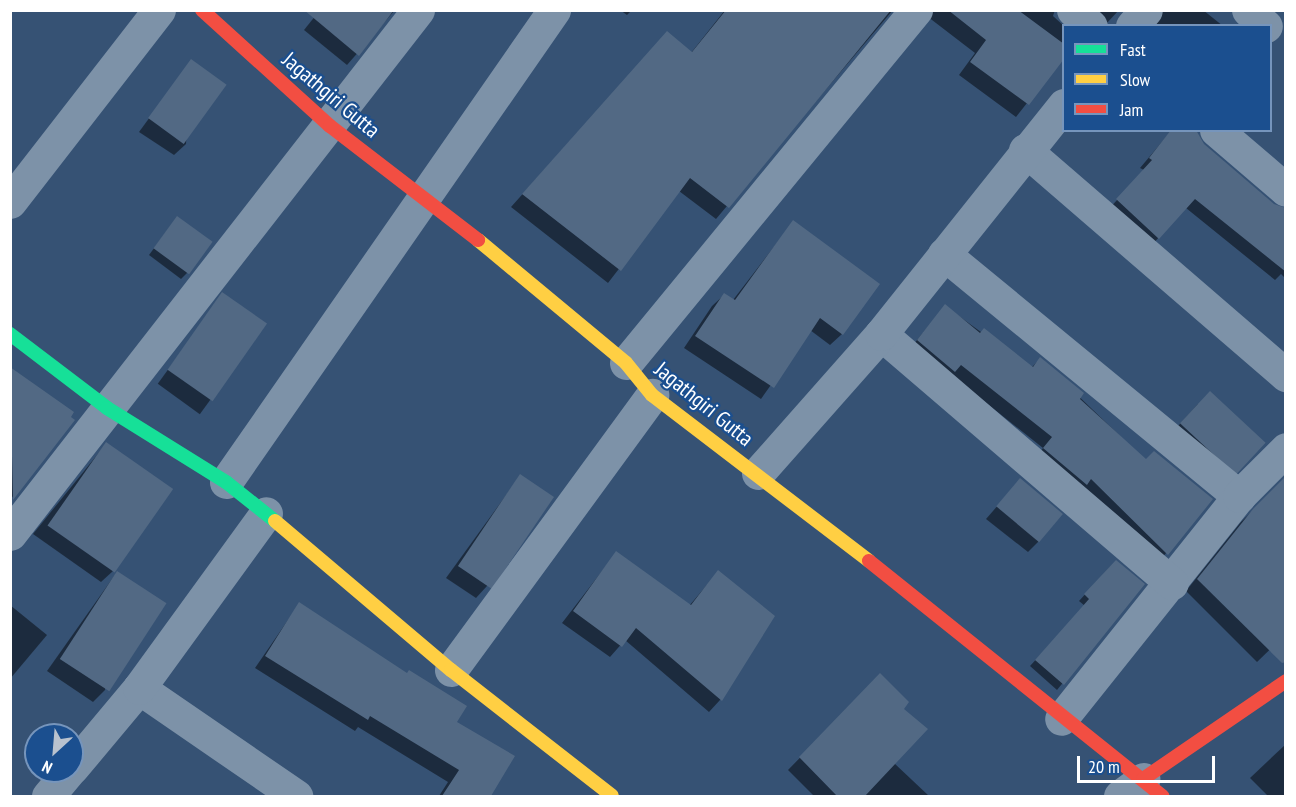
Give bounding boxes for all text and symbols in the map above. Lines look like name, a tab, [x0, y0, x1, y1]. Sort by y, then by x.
legend	[1062, 24, 1272, 132]
text: Fast	[1120, 38, 1146, 61]
street label: Jagathgiri Gutta	[277, 47, 385, 143]
text: Slow	[1120, 68, 1150, 91]
text: Jam	[1120, 98, 1143, 121]
street label: Jagathgiri Gutta	[649, 356, 759, 452]
north arrow	[24, 723, 84, 783]
scale bar	[1080, 744, 1218, 782]
text: 20 m	[1088, 755, 1120, 778]
text: N	[39, 757, 55, 778]

